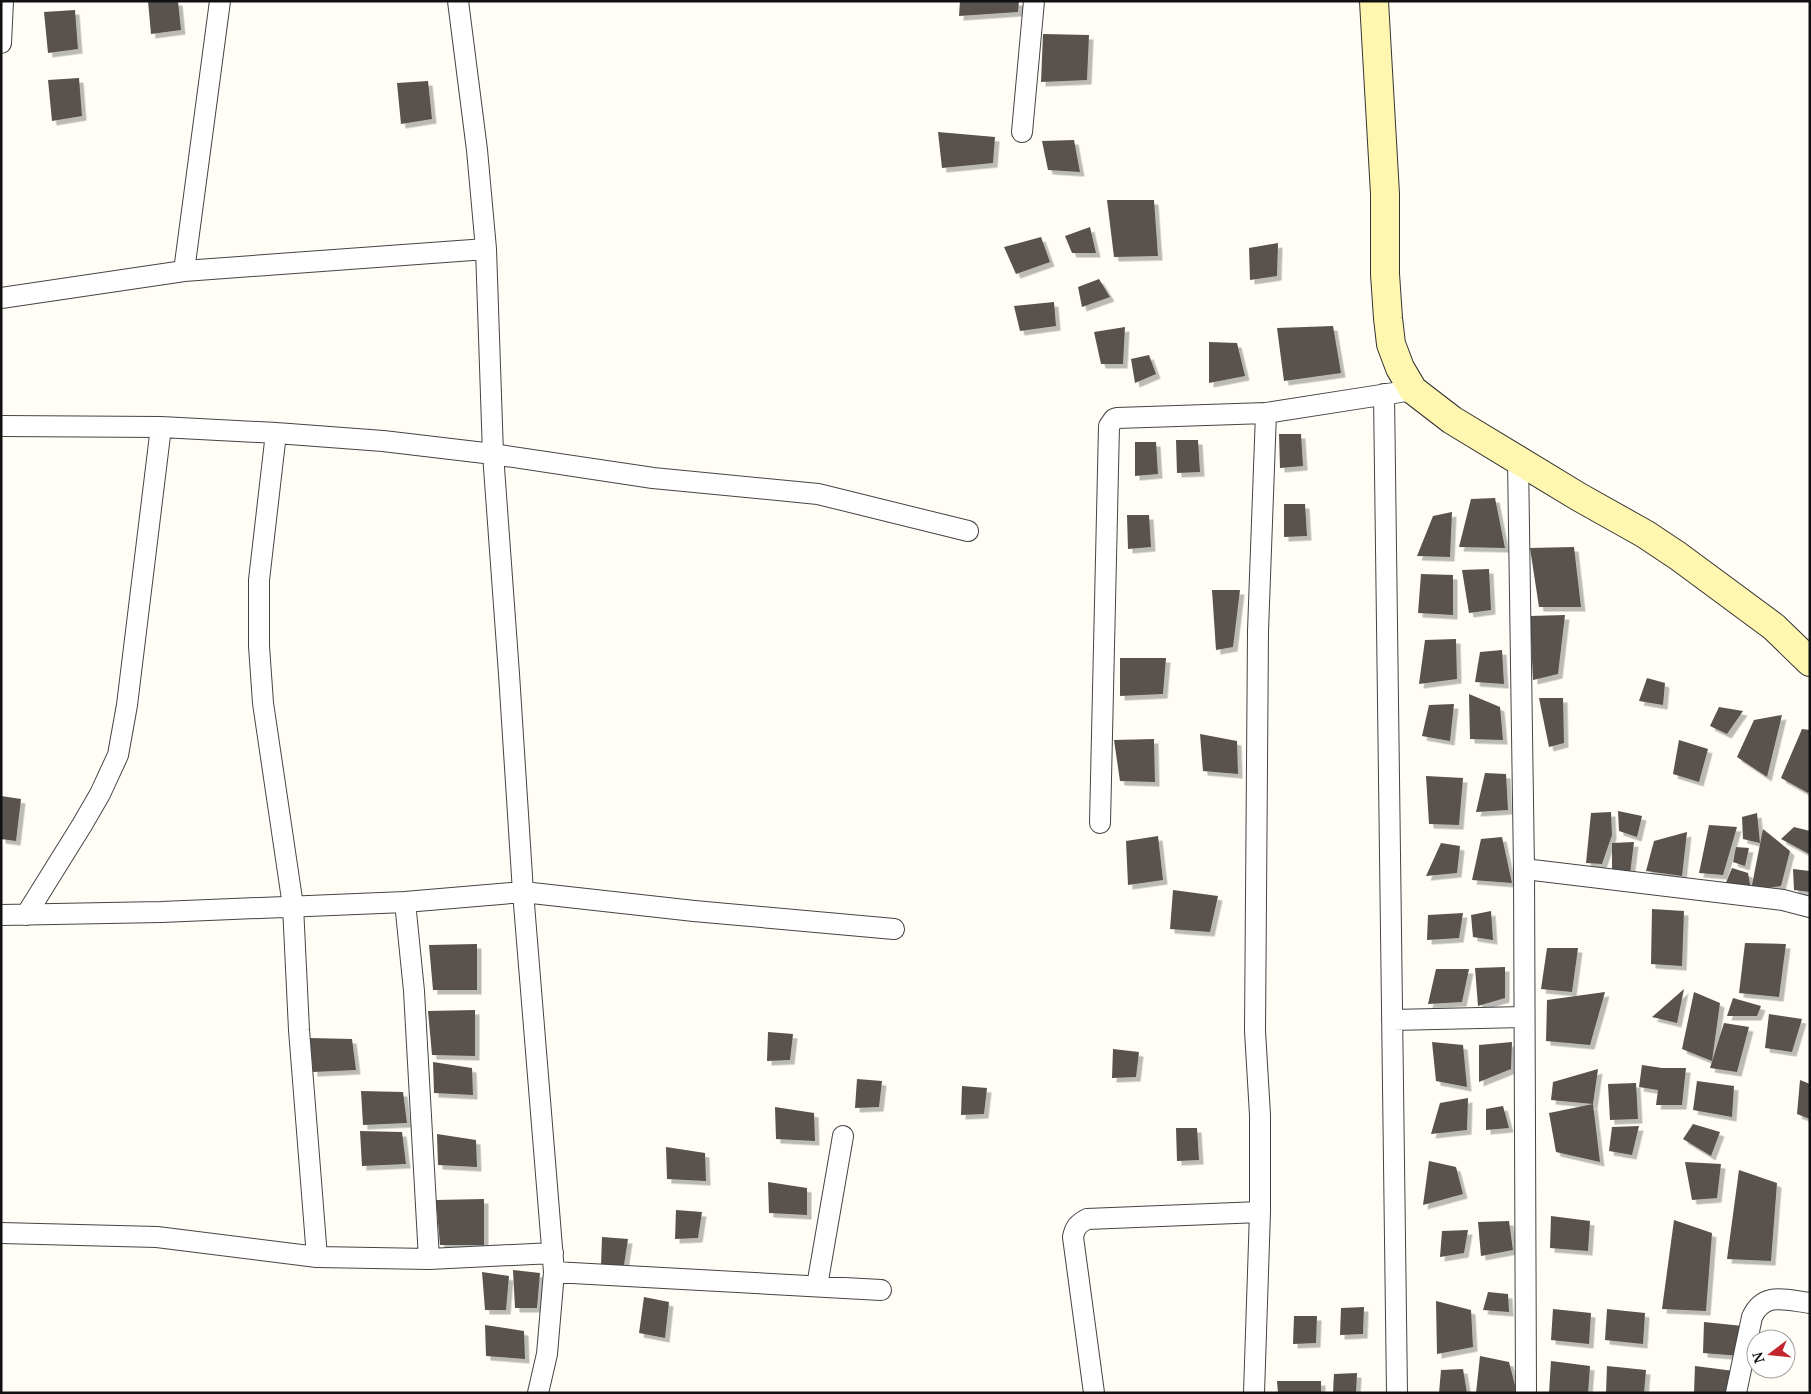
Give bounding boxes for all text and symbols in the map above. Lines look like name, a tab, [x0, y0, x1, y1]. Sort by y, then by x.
north arrow	[1746, 1329, 1796, 1379]
text: N	[1747, 1350, 1769, 1366]

